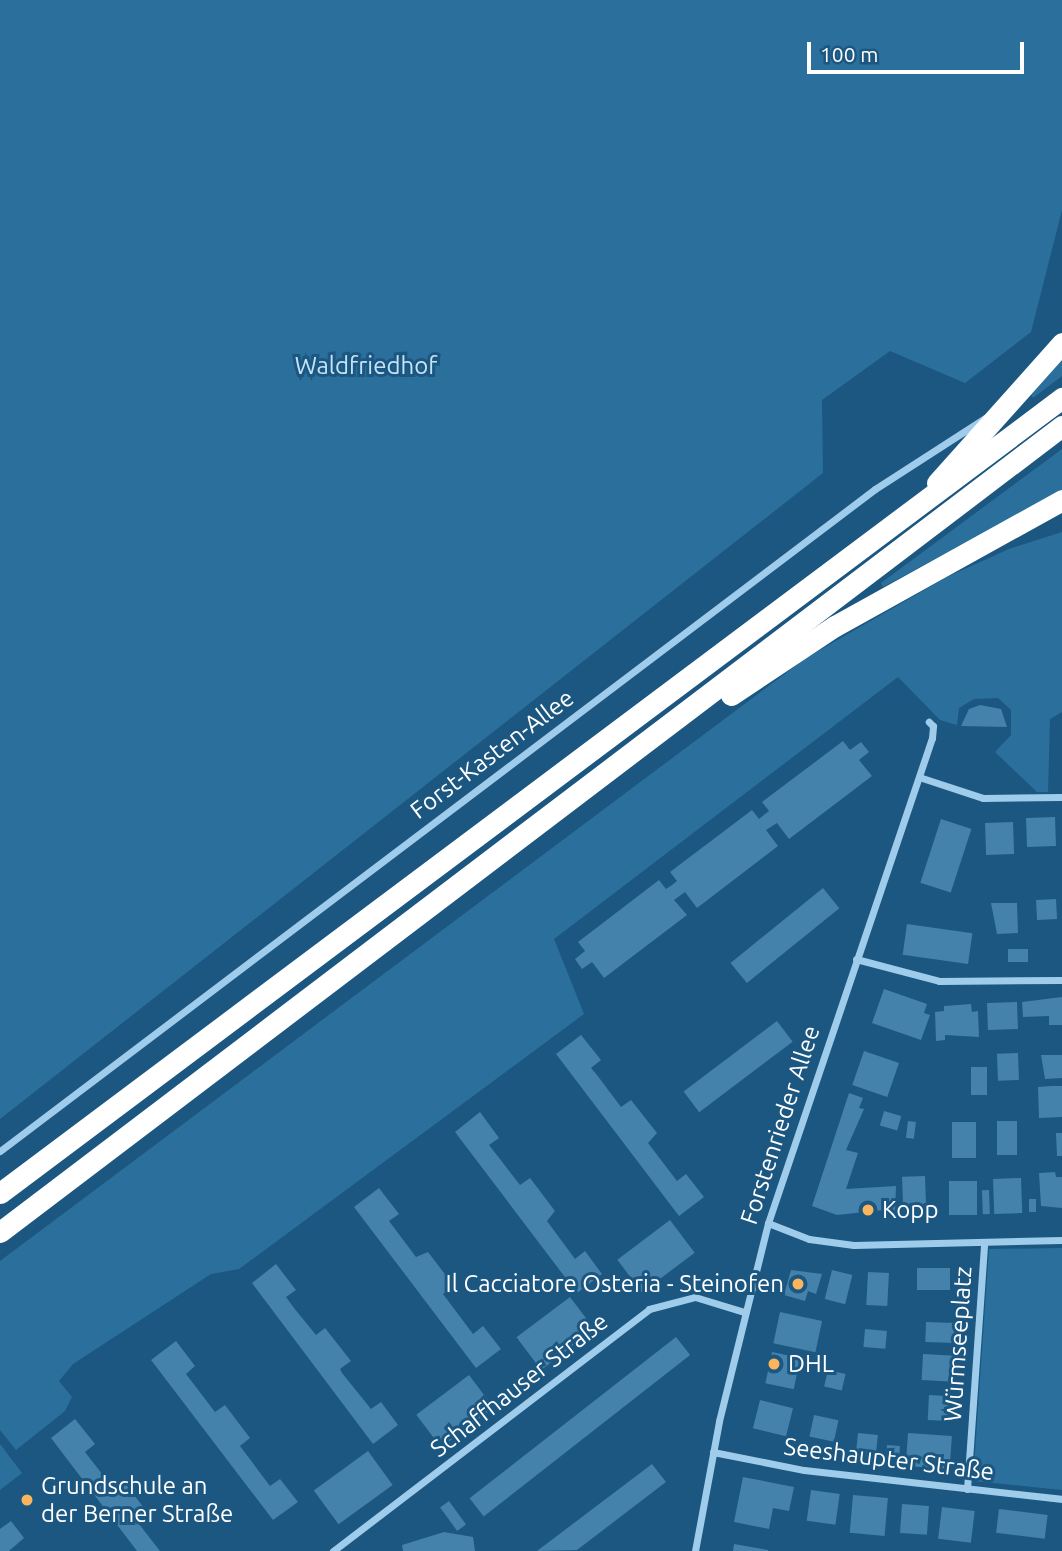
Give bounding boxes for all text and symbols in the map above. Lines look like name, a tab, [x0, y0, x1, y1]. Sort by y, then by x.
scale bar	[810, 28, 1027, 72]
text: 100 m	[820, 42, 878, 66]
park label: Waldfriedhof	[295, 352, 437, 380]
street label: Forst-Kasten-Allee	[405, 683, 579, 825]
street label: Forstenrieder Allee	[734, 1022, 826, 1228]
place label: Kopp	[882, 1196, 938, 1224]
marker: Kopp	[860, 1202, 876, 1218]
street label: Würmseeplatz	[938, 1265, 978, 1423]
place label: Il Cacciatore Osteria - Steinofen	[446, 1270, 784, 1298]
marker: Il Cacciatore Osteria - Steinofen	[790, 1276, 806, 1292]
street label: Schaffhauser Straße	[425, 1307, 613, 1463]
place label: DHL	[788, 1350, 834, 1378]
marker: DHL	[766, 1356, 782, 1372]
street label: Seeshaupter Straße	[782, 1432, 996, 1486]
place label: Grundschule an der Berner Straße	[41, 1472, 233, 1528]
marker: Grundschule an der Berner Straße	[19, 1492, 35, 1508]

